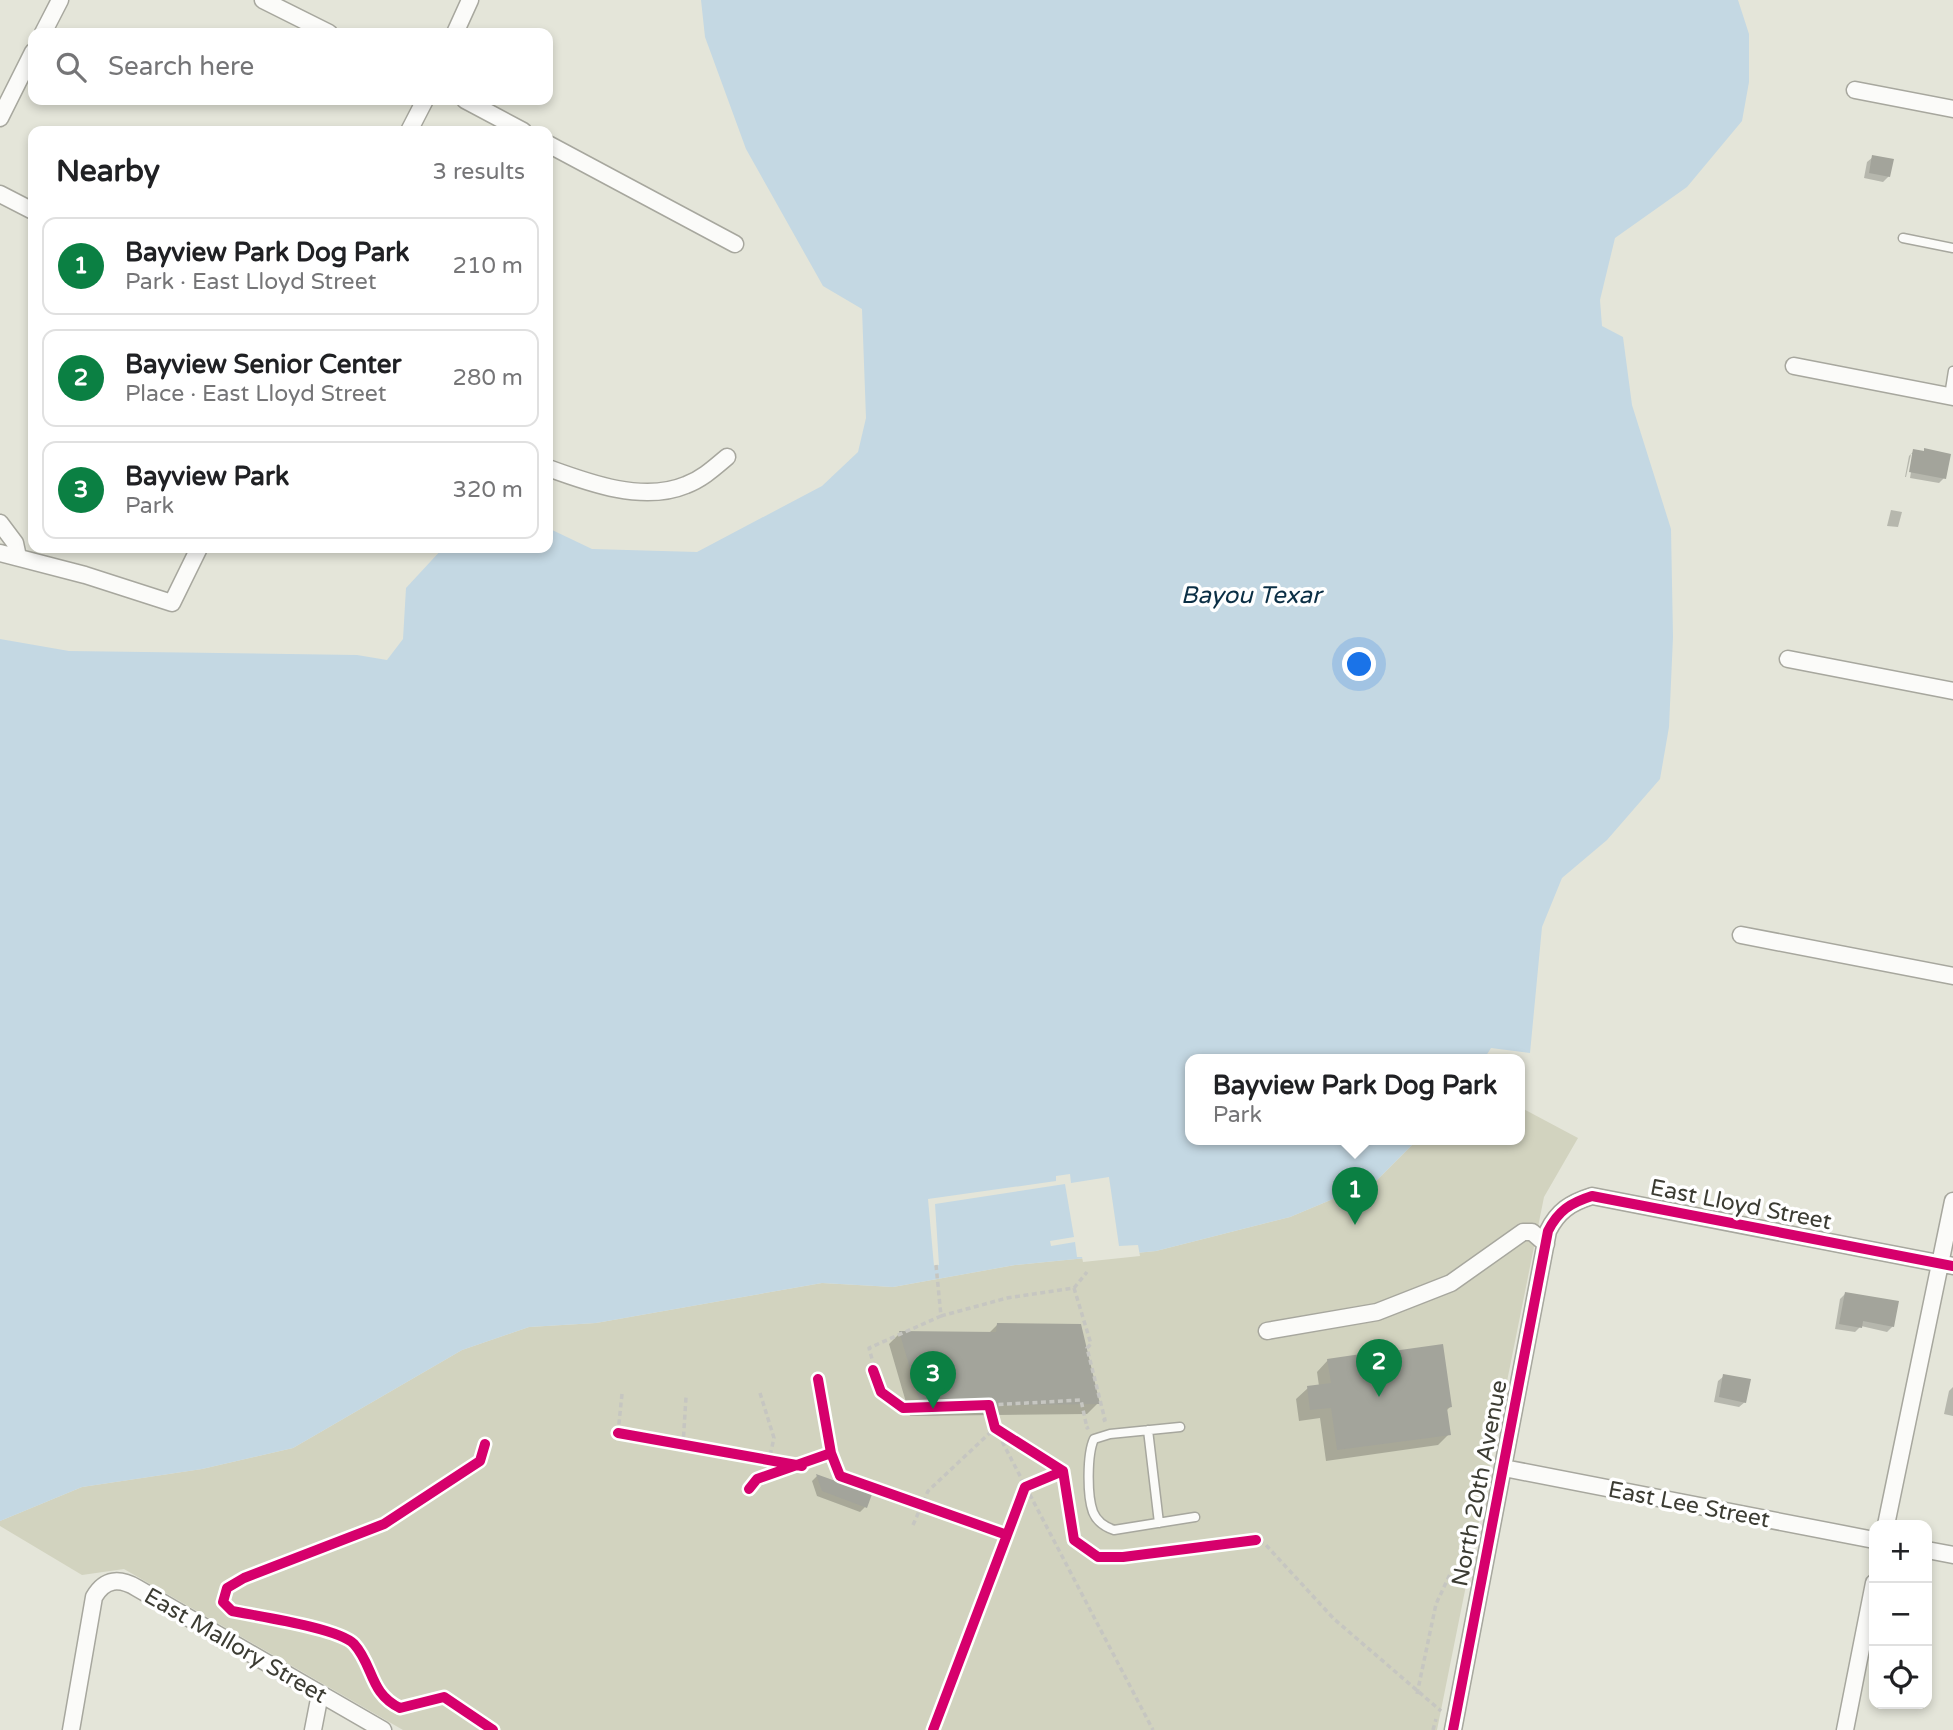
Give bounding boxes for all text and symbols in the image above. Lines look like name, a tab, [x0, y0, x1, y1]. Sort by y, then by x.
search box	[28, 28, 553, 105]
icon: search	[52, 48, 90, 86]
text: Search here	[108, 51, 254, 82]
text: Nearby	[56, 153, 160, 190]
text: 3 results	[432, 158, 525, 186]
text: Bayview Park Dog Park	[125, 237, 409, 268]
text: 1	[74, 252, 88, 280]
text: 210 m	[453, 252, 523, 280]
text: Park · East Lloyd Street	[125, 268, 376, 296]
text: Bayview Senior Center	[125, 349, 401, 380]
text: 2	[74, 364, 88, 392]
text: 280 m	[453, 364, 523, 392]
text: Place · East Lloyd Street	[125, 380, 386, 408]
text: Bayview Park	[125, 461, 289, 492]
text: 3	[74, 476, 88, 504]
text: 320 m	[453, 476, 523, 504]
text: Park	[125, 492, 174, 520]
water label: Bayou Texar	[1181, 581, 1324, 610]
your location	[1342, 647, 1376, 681]
popup	[1185, 1054, 1525, 1145]
text: Bayview Park Dog Park	[1213, 1070, 1497, 1101]
text: Park	[1213, 1101, 1262, 1129]
pin: 1	[1332, 1167, 1378, 1225]
street label: East Lloyd Street	[1648, 1174, 1834, 1236]
pin: 2	[1356, 1339, 1402, 1397]
pin: 3	[910, 1351, 956, 1409]
street label: North 20th Avenue	[1446, 1378, 1514, 1589]
street label: East Lee Street	[1606, 1476, 1772, 1534]
map controls	[1869, 1520, 1932, 1709]
button: +	[1869, 1520, 1932, 1583]
street label: East Mallory Street	[139, 1582, 332, 1710]
button: −	[1869, 1583, 1932, 1646]
button: locate	[1869, 1646, 1932, 1709]

